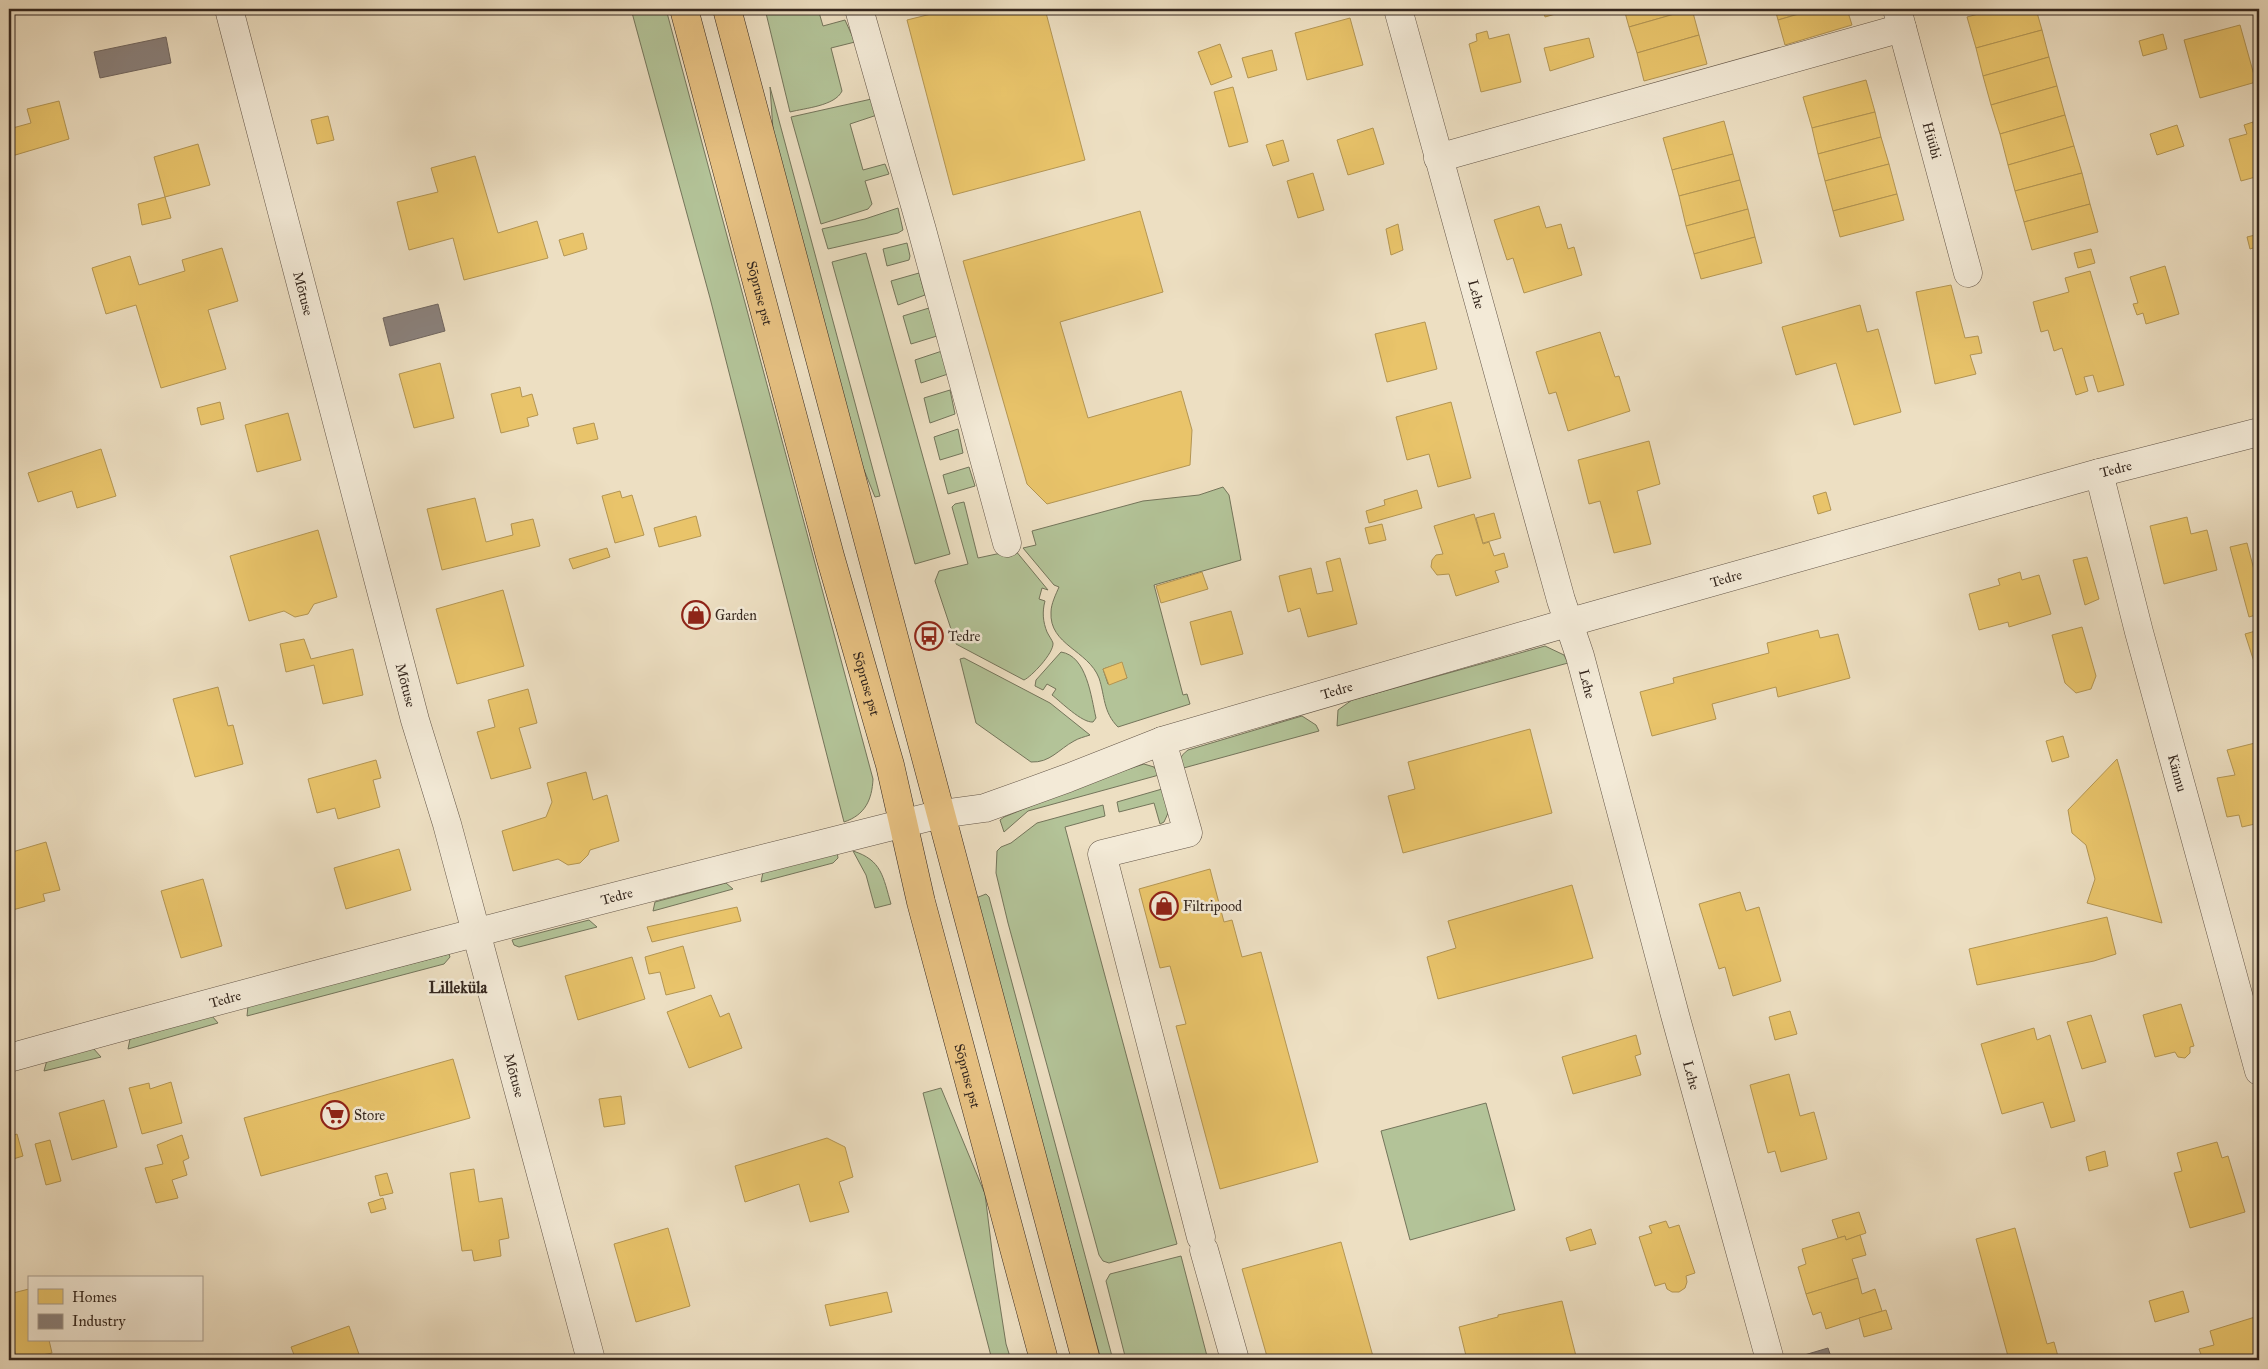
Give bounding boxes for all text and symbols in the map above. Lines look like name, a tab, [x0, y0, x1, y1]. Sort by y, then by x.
street label: Hüübi	[1919, 120, 1945, 161]
street label: Sõpruse pst	[743, 259, 777, 327]
street label: Mõtuse	[290, 270, 317, 317]
street label: Lehe	[1465, 278, 1489, 311]
street label: Tedre	[2098, 456, 2134, 481]
street label: Tedre	[1708, 566, 1744, 591]
shop icon: Garden	[681, 600, 711, 630]
place label: Garden	[715, 607, 757, 624]
bus stop icon: Tedre	[914, 621, 944, 651]
place label: Tedre	[948, 628, 980, 645]
street label: Sõpruse pst	[849, 650, 884, 718]
street label: Mõtuse	[392, 661, 420, 709]
street label: Lehe	[1575, 667, 1599, 701]
street label: Tedre	[1319, 677, 1355, 703]
street label: Kännu	[2164, 752, 2191, 794]
street label: Tedre	[599, 884, 635, 908]
shop icon: Filtripood	[1149, 891, 1179, 921]
place label: Filtripood	[1183, 898, 1242, 915]
district label: Lilleküla	[429, 978, 488, 997]
street label: Tedre	[207, 986, 243, 1011]
street label: Sõpruse pst	[951, 1042, 984, 1110]
street label: Mõtuse	[501, 1051, 529, 1099]
street label: Lehe	[1679, 1059, 1704, 1092]
supermarket icon: Store	[320, 1100, 350, 1130]
place label: Store	[354, 1107, 385, 1124]
legend	[28, 1276, 202, 1342]
text: Homes	[72, 1288, 117, 1306]
text: Industry	[72, 1312, 126, 1330]

